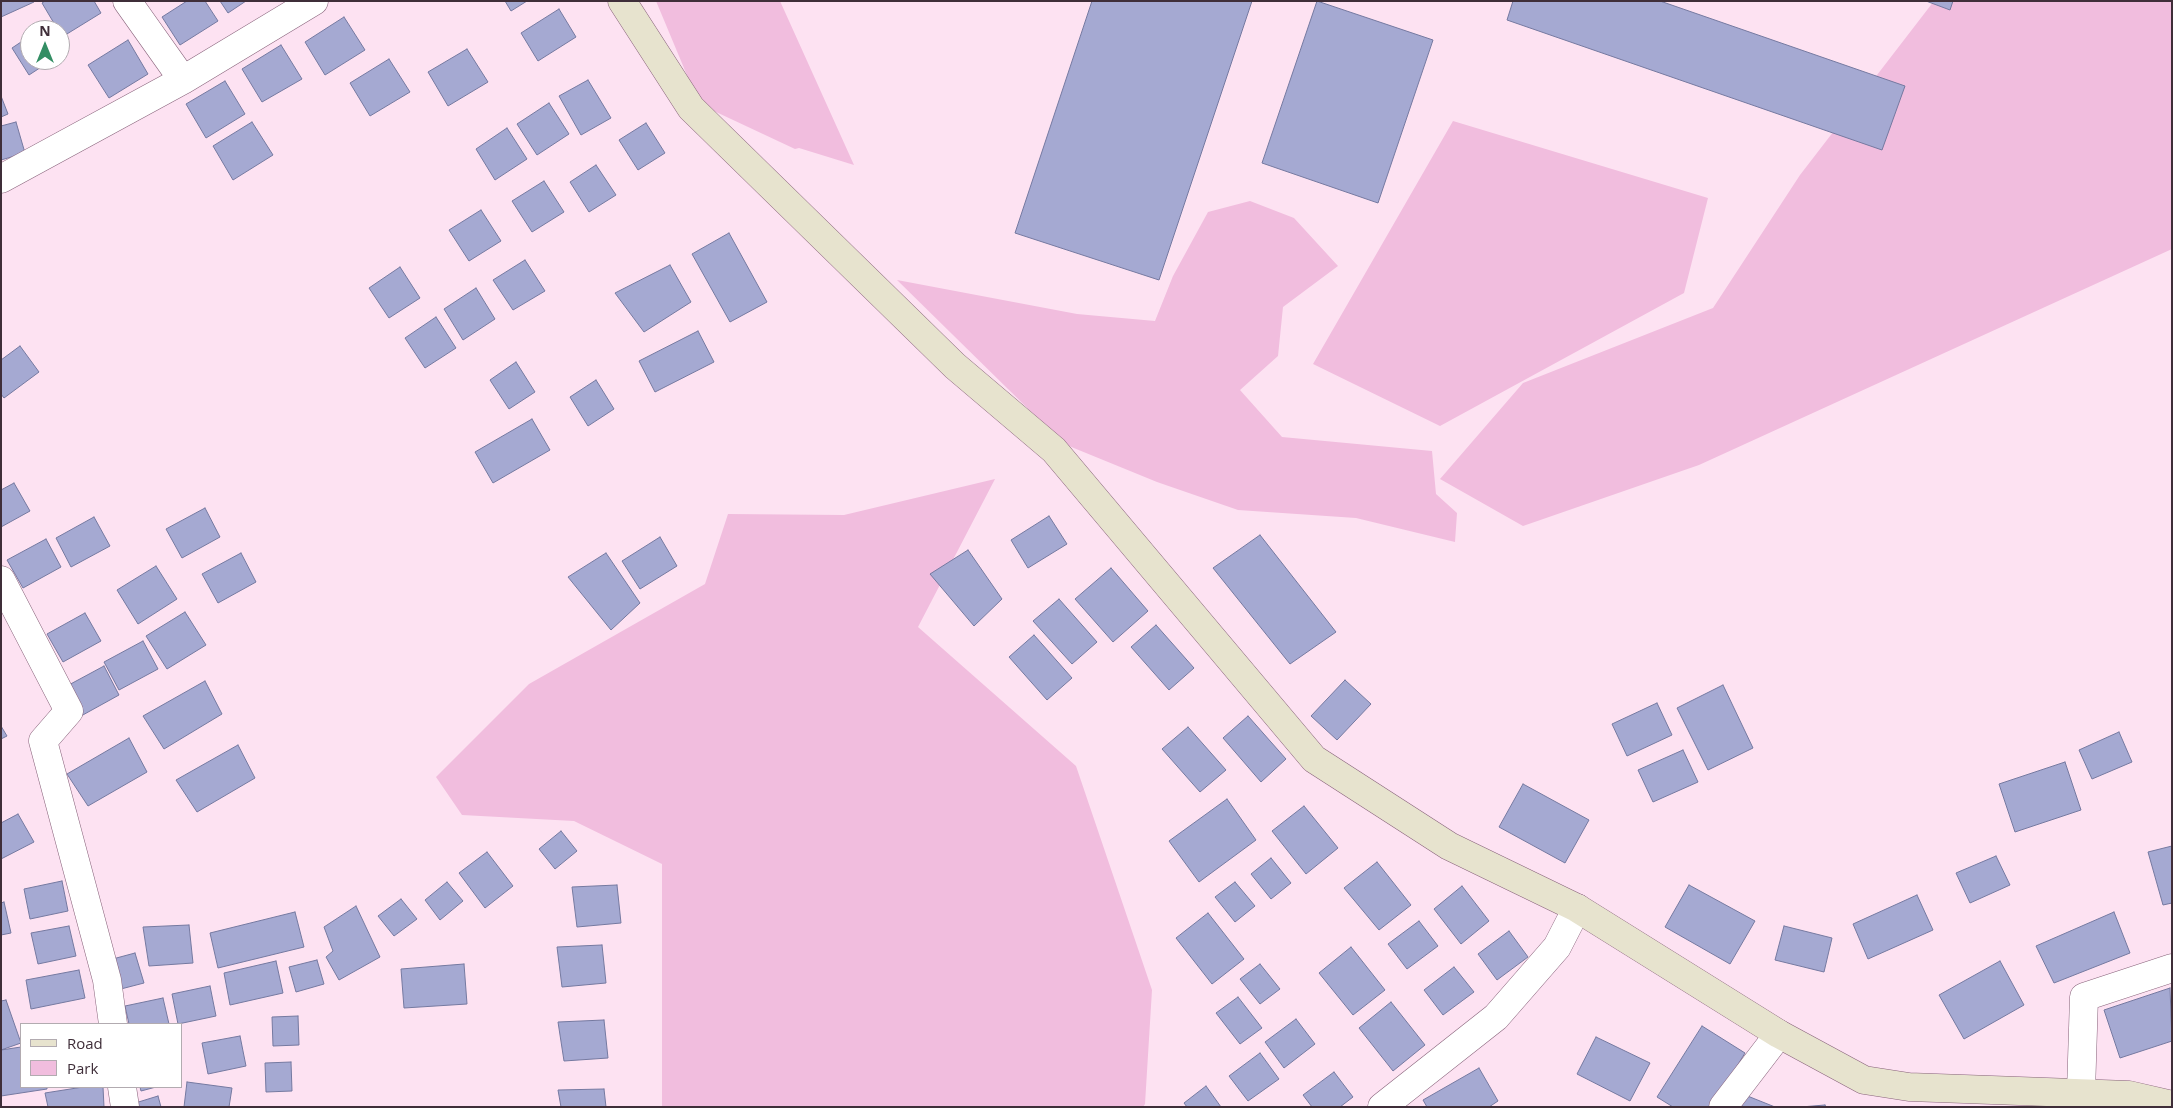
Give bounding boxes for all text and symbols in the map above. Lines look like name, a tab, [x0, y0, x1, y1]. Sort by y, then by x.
north arrow	[20, 20, 70, 70]
text: N	[39, 21, 51, 40]
legend	[20, 1023, 182, 1088]
text: Road	[67, 1033, 103, 1053]
text: Park	[67, 1058, 98, 1078]

